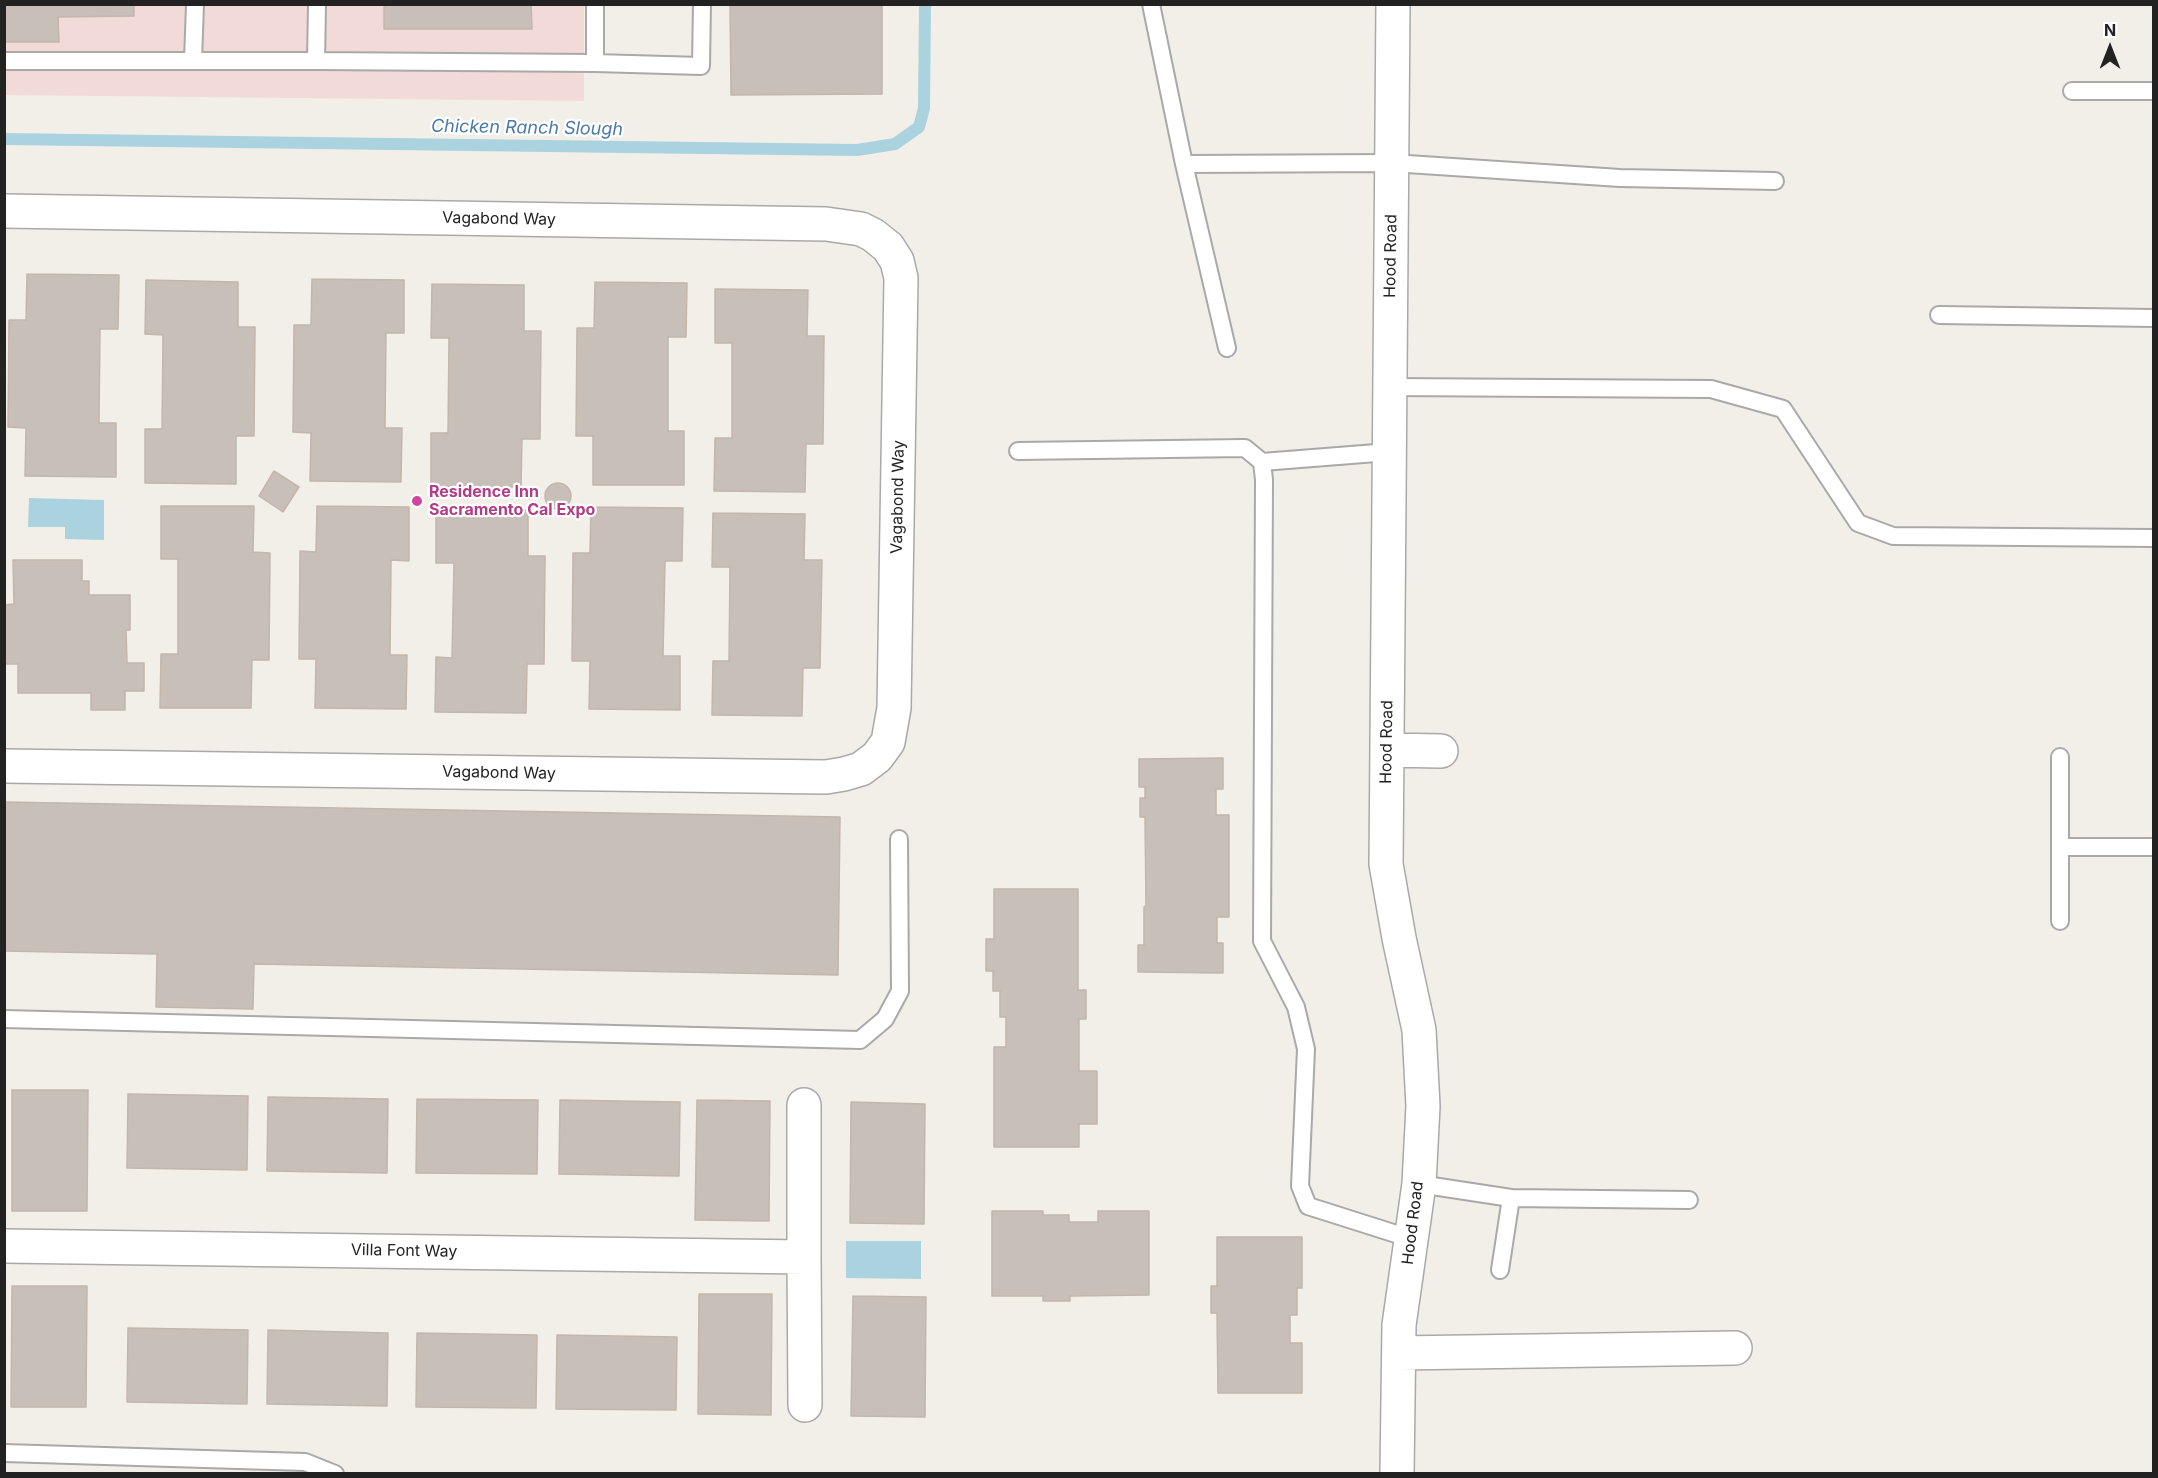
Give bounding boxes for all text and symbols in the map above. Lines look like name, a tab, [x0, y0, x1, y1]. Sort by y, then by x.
north arrow	[2080, 18, 2140, 78]
text: N	[2104, 20, 2116, 40]
water label: Chicken Ranch Slough	[431, 116, 623, 140]
street label: Vagabond Way	[442, 208, 556, 230]
street label: Hood Road	[1381, 214, 1401, 298]
street label: Vagabond Way	[887, 440, 909, 554]
place label: Residence Inn Sacramento Cal Expo	[429, 482, 595, 520]
marker: Residence Inn Sacramento Cal Expo	[410, 494, 424, 508]
street label: Hood Road	[1377, 700, 1397, 784]
street label: Vagabond Way	[442, 762, 556, 784]
street label: Hood Road	[1398, 1180, 1428, 1266]
street label: Villa Font Way	[351, 1240, 457, 1262]

